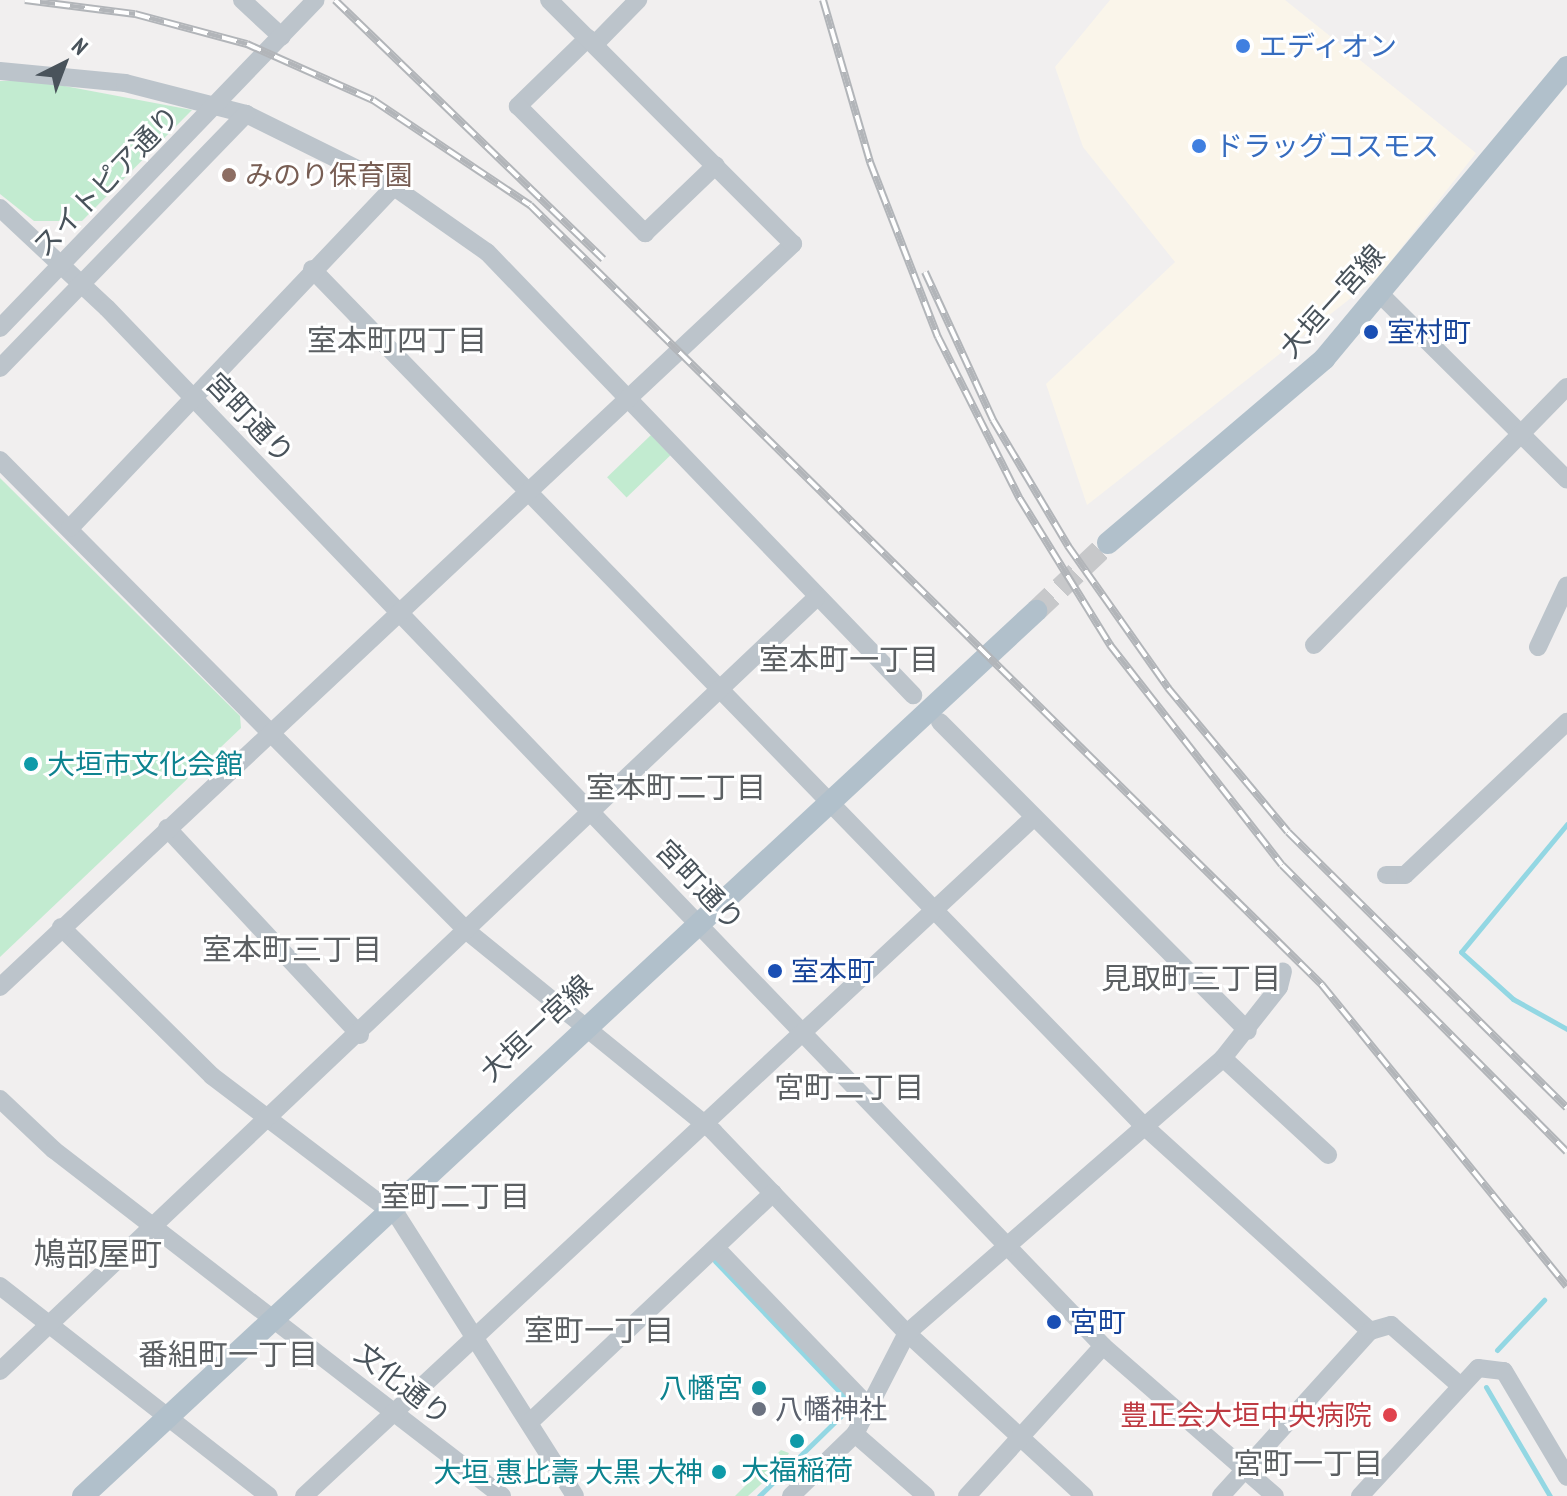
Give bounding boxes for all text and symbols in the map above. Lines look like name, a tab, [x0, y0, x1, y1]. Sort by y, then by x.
north arrow	[24, 24, 104, 104]
place label: エディオン	[1259, 29, 1399, 63]
text: N	[66, 32, 94, 61]
marker: エディオン	[1234, 37, 1252, 55]
street label: スイトピア通り	[26, 99, 186, 263]
place label: ドラッグコスモス	[1215, 129, 1439, 163]
marker: ドラッグコスモス	[1190, 137, 1208, 155]
place label: みのり保育園	[245, 158, 413, 192]
marker: みのり保育園	[220, 166, 238, 184]
street label: 大垣一宮線	[1273, 238, 1391, 364]
place label: 室村町	[1387, 315, 1471, 349]
district label: 室本町四丁目	[307, 322, 487, 358]
marker: 室村町	[1362, 323, 1380, 341]
street label: 宮町通り	[199, 366, 301, 470]
district label: 室本町一丁目	[759, 641, 939, 677]
place label: 大垣市文化会館	[47, 747, 243, 781]
marker: 大垣市文化会館	[22, 755, 40, 773]
district label: 室本町二丁目	[586, 769, 766, 805]
street label: 宮町通り	[649, 833, 751, 937]
district label: 室本町三丁目	[202, 931, 382, 967]
place label: 室本町	[791, 954, 875, 988]
district label: 見取町三丁目	[1101, 960, 1281, 996]
marker: 室本町	[766, 962, 784, 980]
street label: 大垣一宮線	[473, 968, 599, 1088]
district label: 宮町二丁目	[774, 1069, 924, 1105]
district label: 室町二丁目	[380, 1178, 530, 1214]
district label: 鳩部屋町	[34, 1234, 162, 1272]
place label: 宮町	[1070, 1305, 1126, 1339]
district label: 室町一丁目	[524, 1312, 674, 1348]
marker: 宮町	[1045, 1313, 1063, 1331]
district label: 番組町一丁目	[138, 1336, 318, 1372]
street label: 文化通り	[349, 1336, 457, 1432]
place label: 八幡宮	[659, 1371, 743, 1405]
marker: 八幡宮	[750, 1379, 768, 1397]
place label: 八幡神社	[775, 1392, 887, 1426]
place label: 豊正会大垣中央病院	[1120, 1398, 1372, 1432]
marker: 八幡神社	[750, 1400, 768, 1418]
marker: 豊正会大垣中央病院	[1379, 1404, 1401, 1426]
marker: 大福稲荷	[788, 1432, 806, 1450]
district label: 宮町一丁目	[1233, 1445, 1383, 1481]
place label: 大福稲荷	[741, 1453, 853, 1487]
place label: 大垣 惠比壽 大黒 大神	[433, 1455, 703, 1489]
marker: 大垣 惠比壽 大黒 大神	[710, 1463, 728, 1481]

